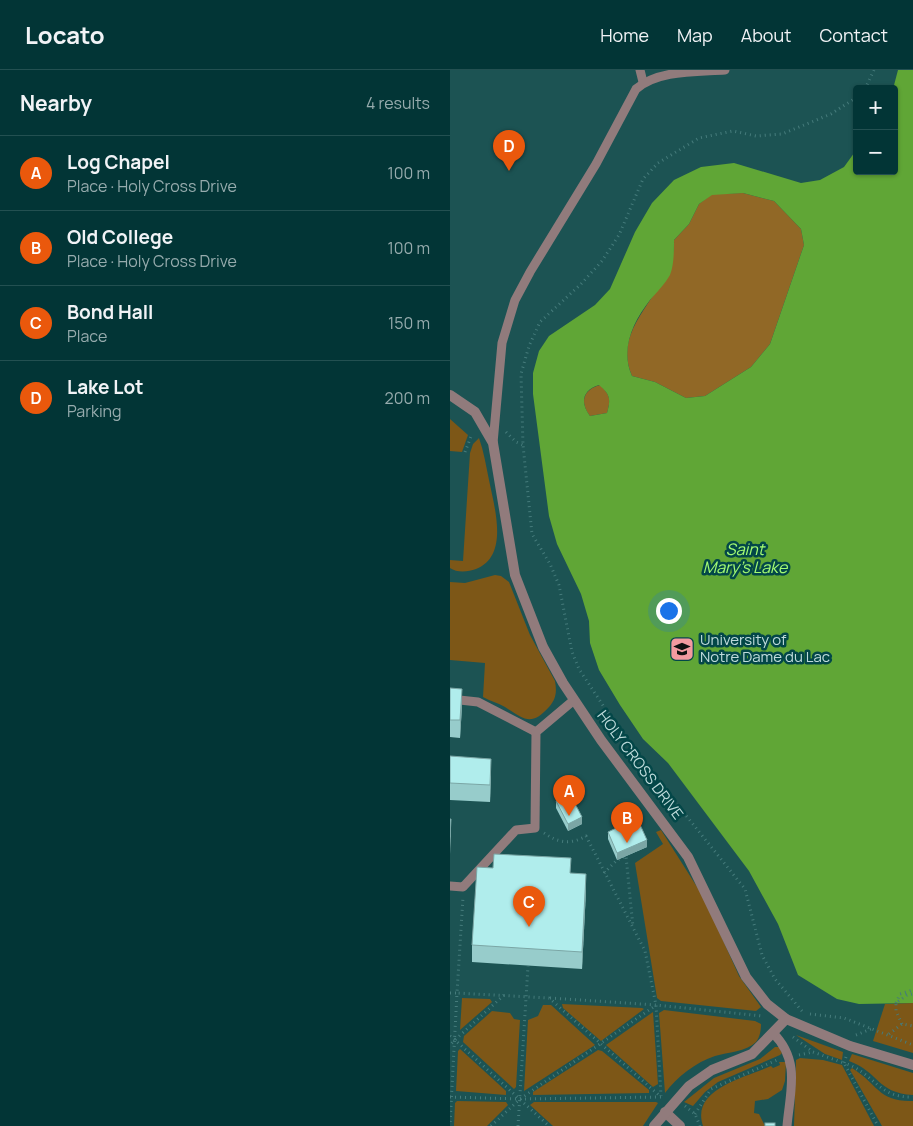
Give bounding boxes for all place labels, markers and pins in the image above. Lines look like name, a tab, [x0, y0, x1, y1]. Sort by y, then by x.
pin: D	[493, 130, 525, 171]
place label: University of Notre Dame du Lac	[700, 629, 830, 667]
school or university icon: University of Notre Dame du Lac	[669, 636, 695, 662]
pin: A	[553, 775, 585, 816]
pin: B	[611, 802, 643, 843]
pin: C	[513, 886, 545, 927]

